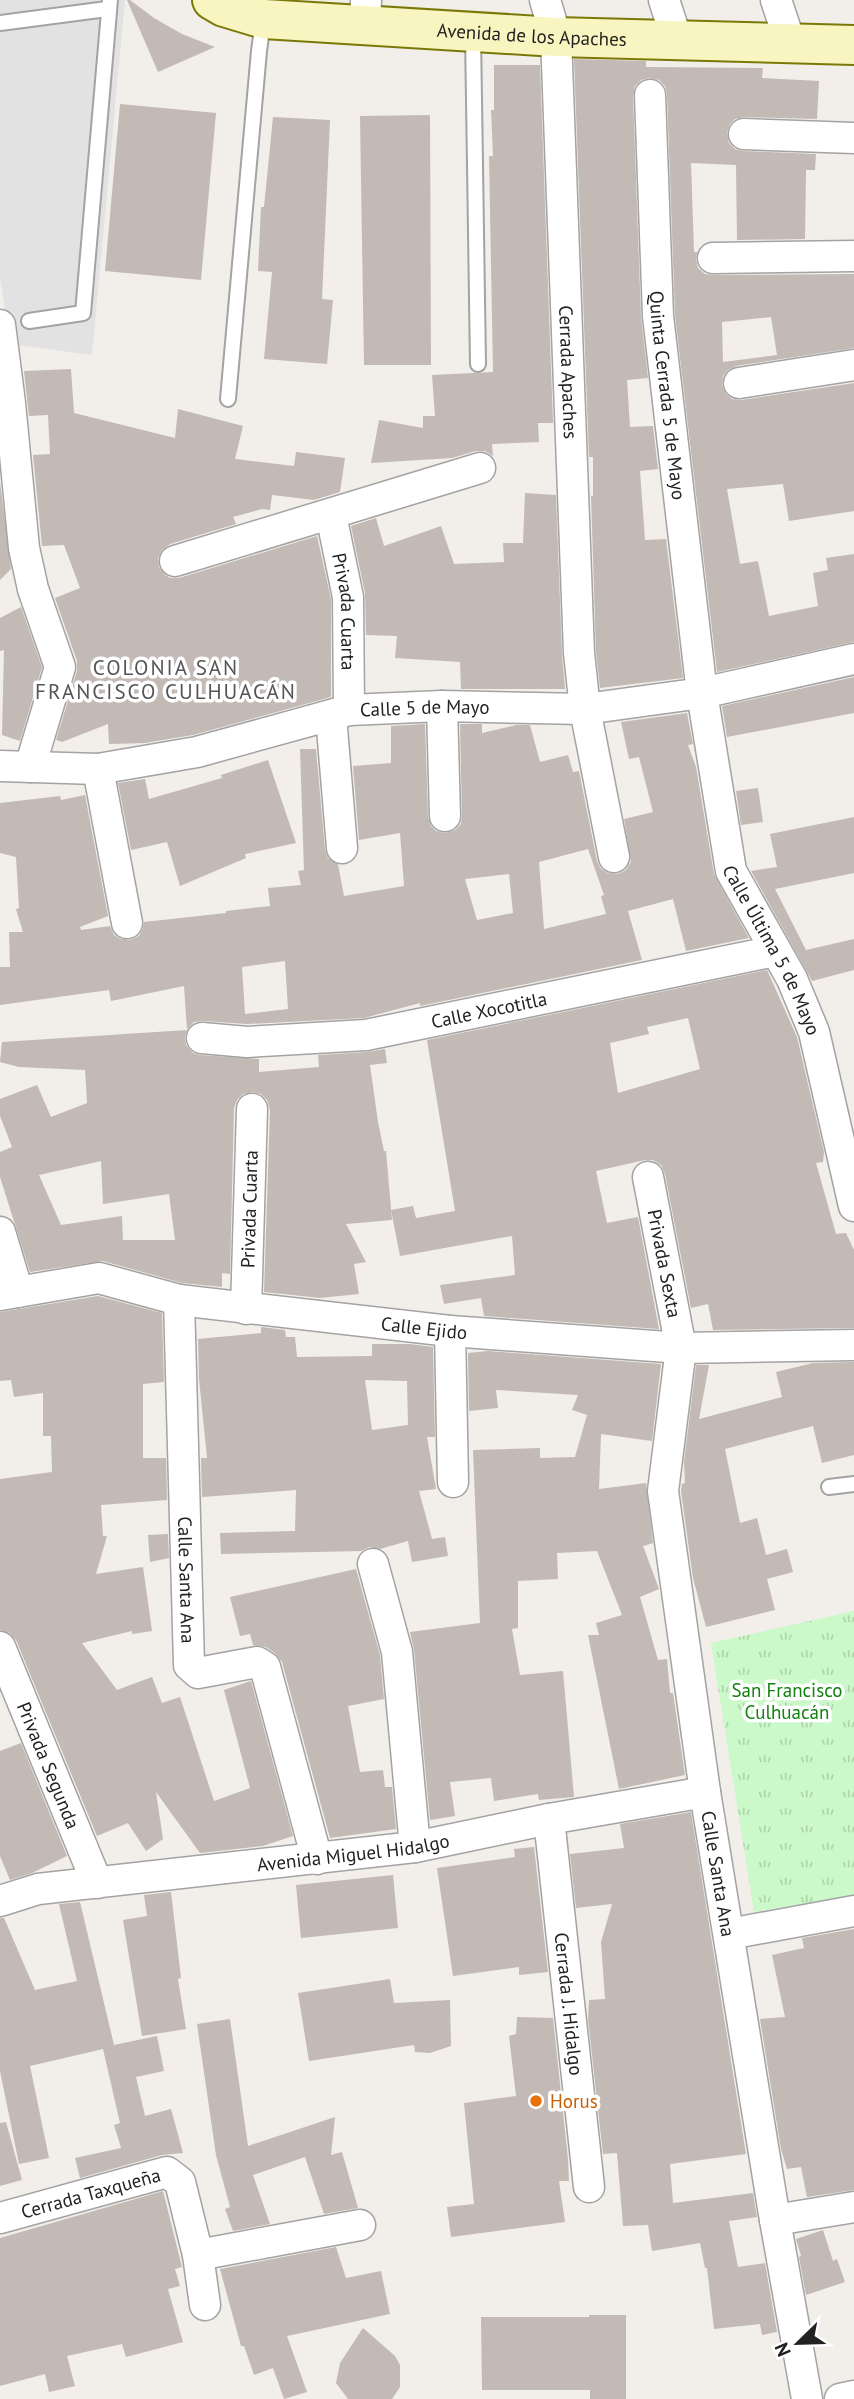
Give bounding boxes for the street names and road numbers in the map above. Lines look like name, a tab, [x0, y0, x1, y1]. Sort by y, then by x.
street label: Avenida de los Apaches	[436, 18, 627, 51]
street label: Quinta Cerrada 5 de Mayo	[645, 290, 691, 501]
street label: Cerrada Apaches	[554, 305, 583, 439]
street label: Privada Cuarta	[327, 551, 361, 670]
street label: Calle 5 de Mayo	[360, 694, 490, 722]
street label: Calle Última 5 de Mayo	[718, 864, 826, 1038]
street label: Calle Xocotitla	[429, 986, 549, 1033]
street label: Privada Cuarta	[235, 1150, 263, 1268]
street label: Privada Sexta	[642, 1207, 687, 1320]
street label: Calle Ejido	[380, 1311, 468, 1344]
street label: Calle Santa Ana	[173, 1516, 200, 1644]
street label: Privada Segunda	[12, 1698, 85, 1832]
street label: Calle Santa Ana	[696, 1809, 740, 1938]
street label: Avenida Miguel Hidalgo	[256, 1828, 451, 1877]
street label: Cerrada J. Hidalgo	[549, 1931, 589, 2077]
street label: Cerrada Taxqueña	[18, 2162, 163, 2224]

